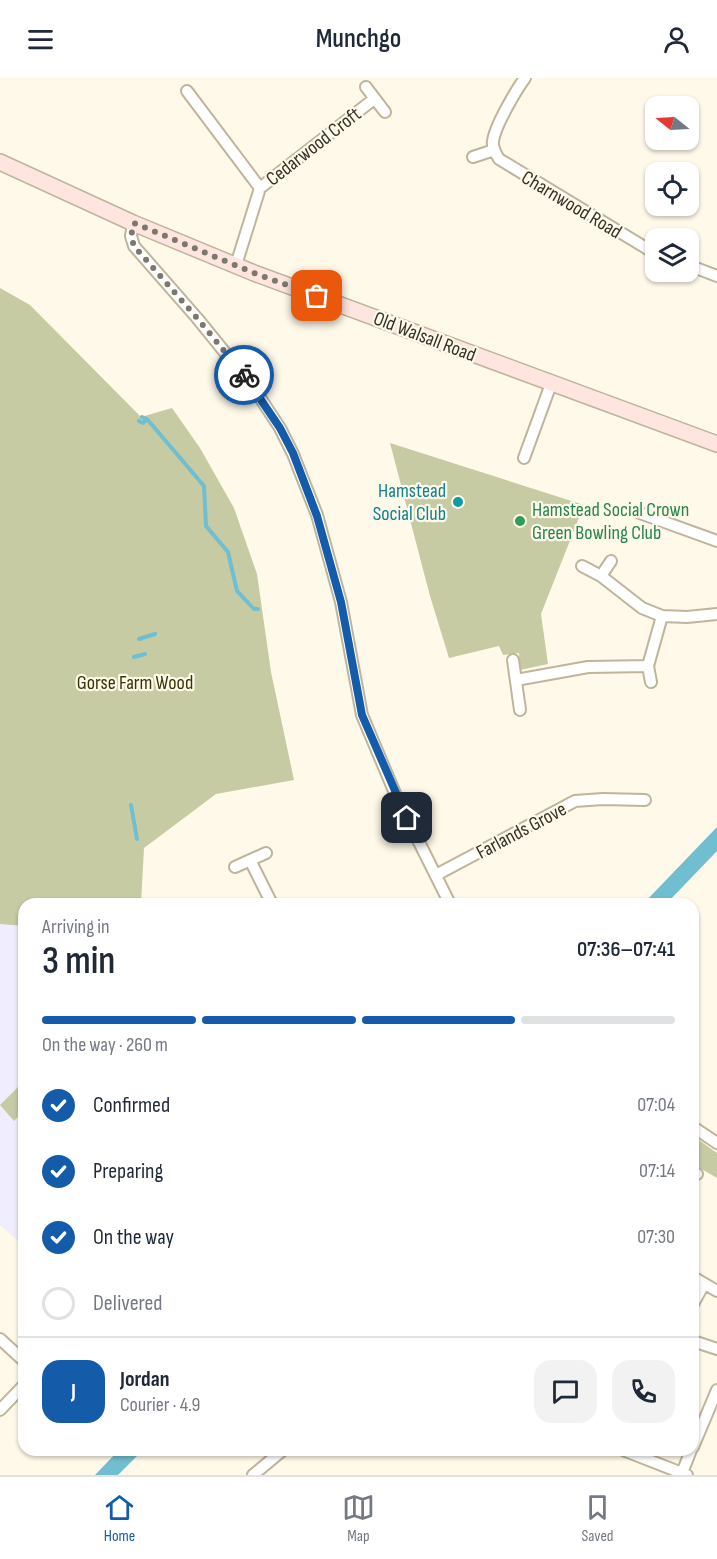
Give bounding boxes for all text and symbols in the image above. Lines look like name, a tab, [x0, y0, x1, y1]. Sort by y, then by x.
icon: menu	[24, 23, 57, 56]
text: Munchgo	[316, 23, 401, 55]
icon: person	[660, 23, 693, 56]
north arrow	[645, 96, 699, 150]
map controls	[645, 96, 699, 282]
street label: Cedarwood Croft	[261, 102, 366, 191]
button: locate	[645, 162, 699, 216]
street label: Charnwood Road	[517, 166, 626, 244]
button: layers	[645, 228, 699, 282]
pin	[291, 270, 342, 321]
icon: bag	[300, 279, 333, 312]
street label: Old Walsall Road	[370, 306, 479, 367]
courier	[214, 345, 274, 405]
icon: bike	[228, 359, 261, 392]
place label: Hamstead Social Club	[373, 479, 446, 526]
marker: Hamstead Social Club	[451, 495, 465, 509]
place label: Hamstead Social Crown Green Bowling Club	[532, 498, 689, 545]
marker: Hamstead Social Crown Green Bowling Club	[513, 514, 527, 528]
park label: Gorse Farm Wood	[77, 671, 193, 695]
pin	[381, 792, 432, 843]
street label: Farlands Grove	[472, 797, 571, 865]
icon: home	[390, 801, 423, 834]
text: Arriving in	[42, 915, 110, 939]
text: 07:36–07:41	[577, 936, 675, 963]
text: 3 min	[42, 938, 115, 985]
text: On the way · 260 m	[42, 1033, 168, 1057]
icon: check	[42, 1089, 75, 1122]
text: Confirmed	[93, 1092, 170, 1119]
text: 07:04	[637, 1093, 675, 1117]
icon: check	[42, 1155, 75, 1188]
text: Preparing	[93, 1158, 163, 1185]
text: 07:14	[639, 1159, 675, 1183]
icon: check	[42, 1221, 75, 1254]
text: On the way	[93, 1224, 174, 1251]
text: 07:30	[637, 1225, 675, 1249]
text: Delivered	[93, 1290, 162, 1317]
button: chat	[534, 1360, 597, 1423]
button: phone	[612, 1360, 675, 1423]
text: Jordan	[120, 1366, 169, 1393]
text: J	[71, 1378, 76, 1405]
text: Courier · 4.9	[120, 1393, 200, 1417]
tab: Home	[103, 1491, 136, 1546]
tab: Map	[342, 1491, 375, 1546]
tab: Saved	[581, 1491, 614, 1546]

